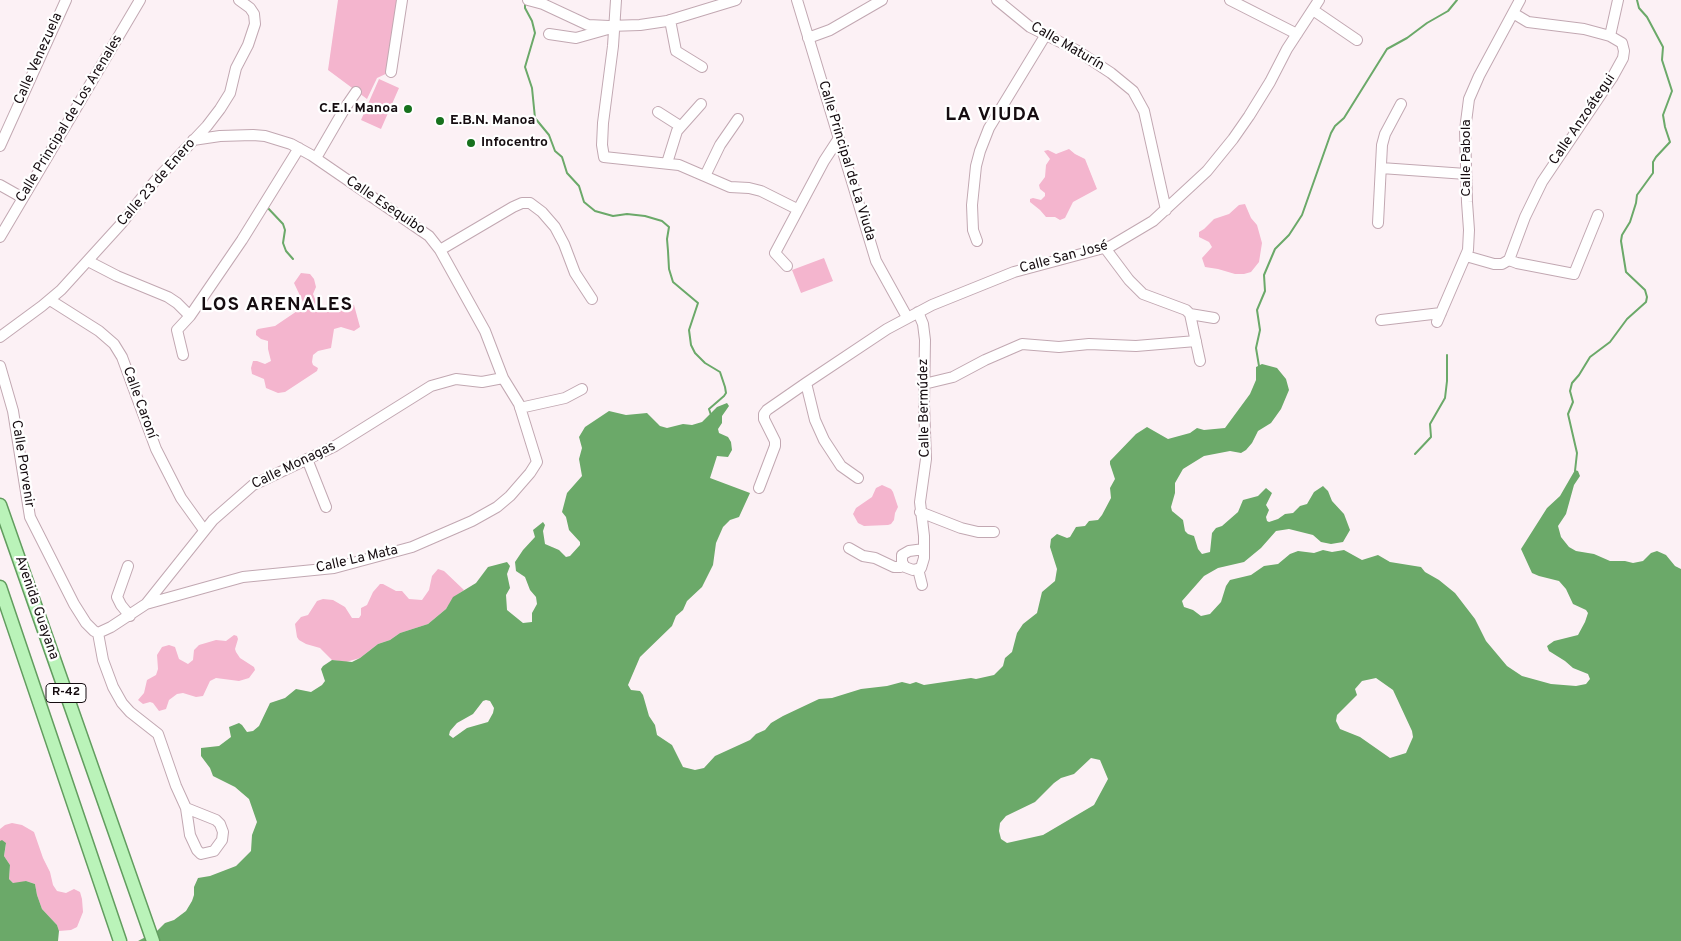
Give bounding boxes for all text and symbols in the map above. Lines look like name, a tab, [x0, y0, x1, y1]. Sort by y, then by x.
street label: Calle Venezuela	[11, 10, 67, 108]
street label: Calle Maturín	[1027, 19, 1107, 75]
street label: Calle Principal de Los Arenales	[13, 32, 127, 206]
street label: Calle Anzoátegui	[1546, 71, 1620, 169]
street label: Calle Principal de La Viuda	[814, 79, 878, 243]
place label: C.E.I. Manoa	[319, 101, 398, 117]
marker: C.E.I. Manoa	[402, 103, 414, 115]
district label: LA VIUDA	[944, 105, 1042, 127]
place label: E.B.N. Manoa	[450, 113, 535, 129]
marker: E.B.N. Manoa	[434, 115, 446, 127]
street label: Calle Pabola	[1459, 119, 1475, 197]
place label: Infocentro	[481, 135, 548, 151]
street label: Calle 23 de Enero	[114, 136, 200, 230]
marker: Infocentro	[465, 137, 477, 149]
street label: Calle Esequibo	[342, 173, 428, 239]
street label: Calle San José	[1018, 238, 1110, 278]
district label: LOS ARENALES	[199, 295, 355, 317]
street label: Calle Bermúdez	[916, 358, 934, 458]
street label: Calle Caroní	[118, 365, 160, 441]
street label: Calle Porvenir	[7, 419, 37, 509]
street label: Calle Monagas	[249, 438, 339, 494]
street label: Calle La Mata	[314, 542, 400, 578]
street label: Avenida Guayana	[10, 554, 62, 662]
road number: R-42	[46, 684, 86, 702]

